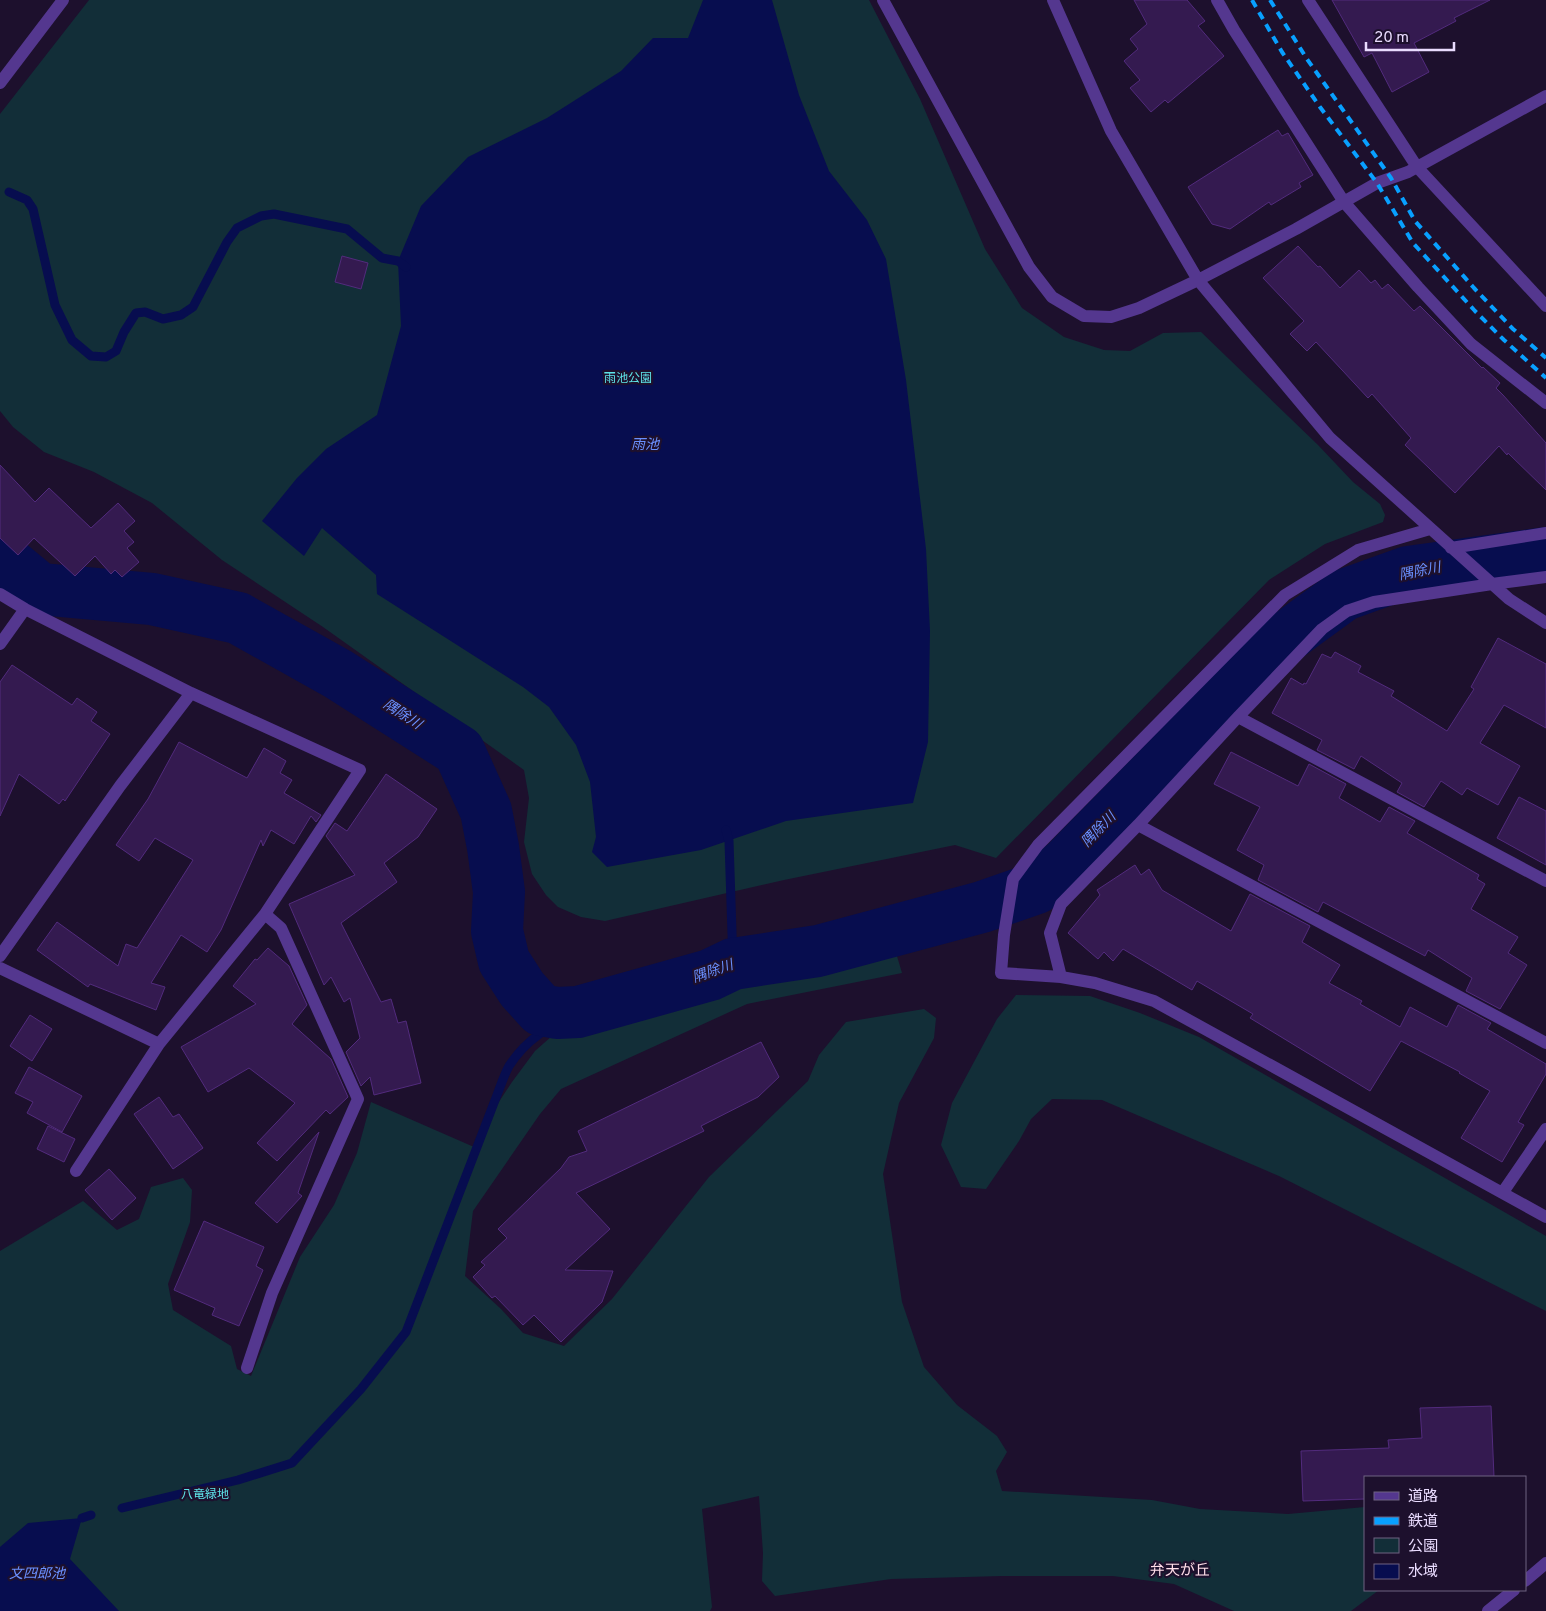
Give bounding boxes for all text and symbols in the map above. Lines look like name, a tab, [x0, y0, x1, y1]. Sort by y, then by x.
scale bar	[1366, 20, 1454, 52]
text: 20 m	[1374, 29, 1409, 48]
park label: 雨池公園	[604, 371, 652, 387]
water label: 雨池	[631, 437, 661, 454]
water label: 隅除川	[1398, 559, 1444, 584]
water label: 隅除川	[380, 696, 426, 735]
water label: 隅除川	[1078, 808, 1121, 851]
water label: 隅除川	[690, 956, 738, 987]
legend	[1364, 1476, 1526, 1591]
park label: 八竜緑地	[181, 1487, 229, 1503]
text: 道路	[1408, 1488, 1438, 1507]
text: 鉄道	[1408, 1513, 1438, 1532]
text: 公園	[1408, 1538, 1438, 1557]
district label: 弁天が丘	[1150, 1562, 1210, 1581]
text: 水域	[1408, 1563, 1438, 1582]
water label: 文四郎池	[9, 1566, 67, 1583]

